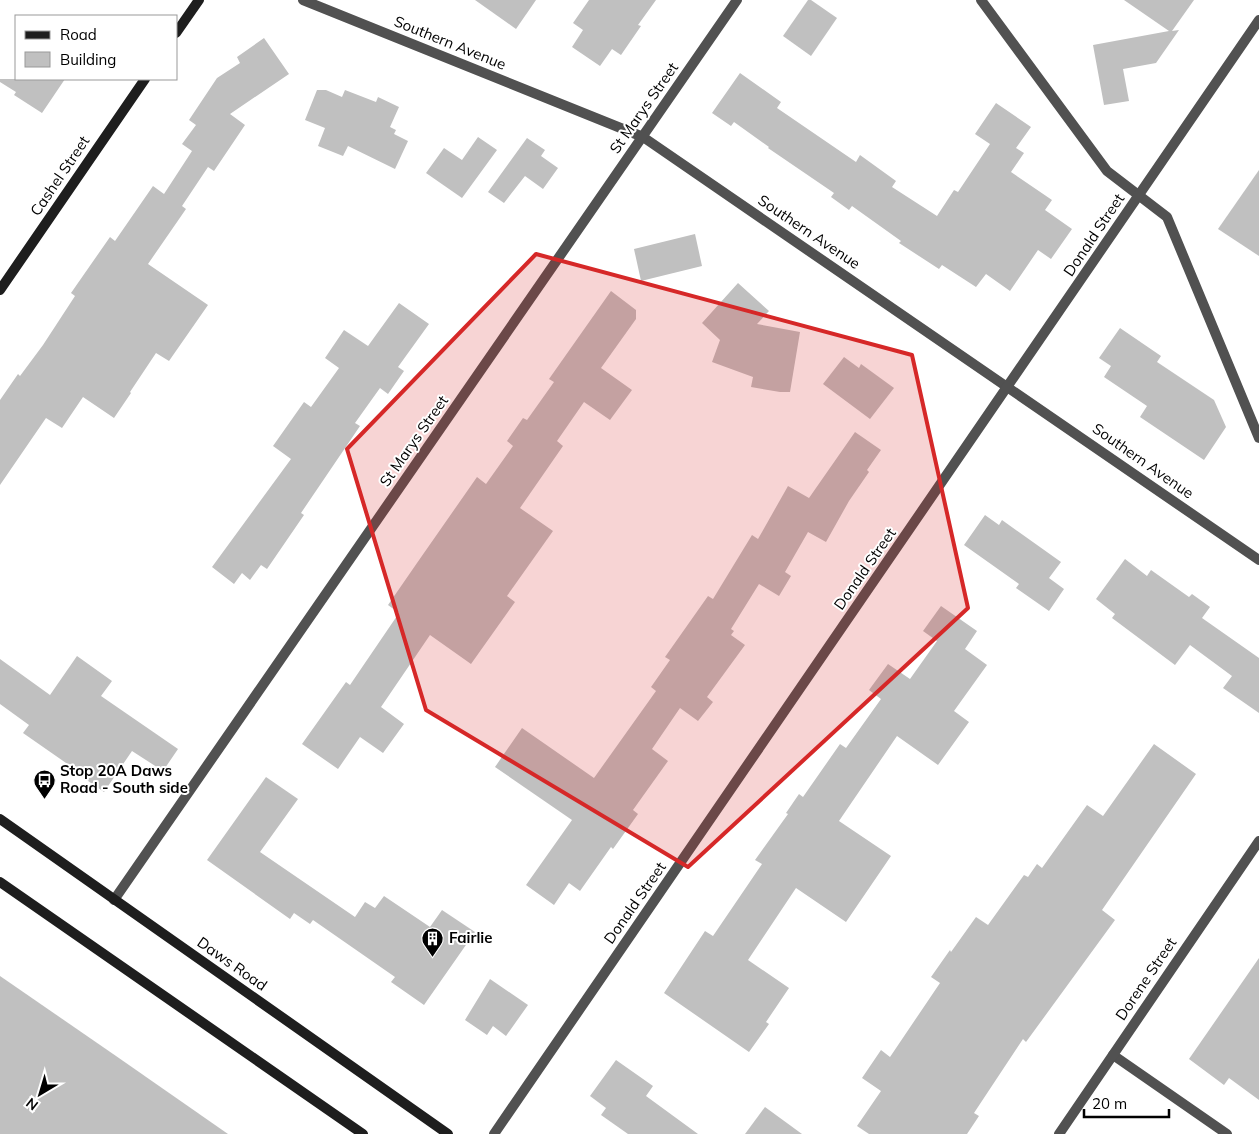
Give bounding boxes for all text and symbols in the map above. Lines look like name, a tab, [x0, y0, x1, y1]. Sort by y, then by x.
street label: Southern Avenue	[391, 11, 509, 74]
legend	[15, 15, 178, 80]
text: Road	[60, 25, 97, 44]
text: Building	[60, 50, 116, 69]
street label: St Marys Street	[605, 58, 682, 157]
street label: Cashel Street	[26, 132, 93, 219]
street label: Southern Avenue	[755, 190, 864, 273]
street label: Donald Street	[1059, 190, 1128, 280]
street label: St Marys Street	[375, 391, 452, 490]
street label: Southern Avenue	[1089, 419, 1198, 503]
street label: Donald Street	[829, 524, 900, 613]
place label: Stop 20A Daws Road - South side	[60, 761, 188, 797]
bus stop icon: Stop 20A Daws Road - South side	[32, 768, 56, 799]
street label: Donald Street	[599, 858, 670, 947]
building icon: Fairlie	[421, 926, 445, 957]
place label: Fairlie	[449, 928, 492, 947]
street label: Daws Road	[194, 933, 271, 995]
street label: Dorene Street	[1111, 934, 1180, 1024]
north arrow	[15, 1069, 65, 1119]
scale bar	[1084, 1086, 1169, 1118]
text: N	[22, 1094, 42, 1115]
text: 20 m	[1092, 1094, 1127, 1113]

